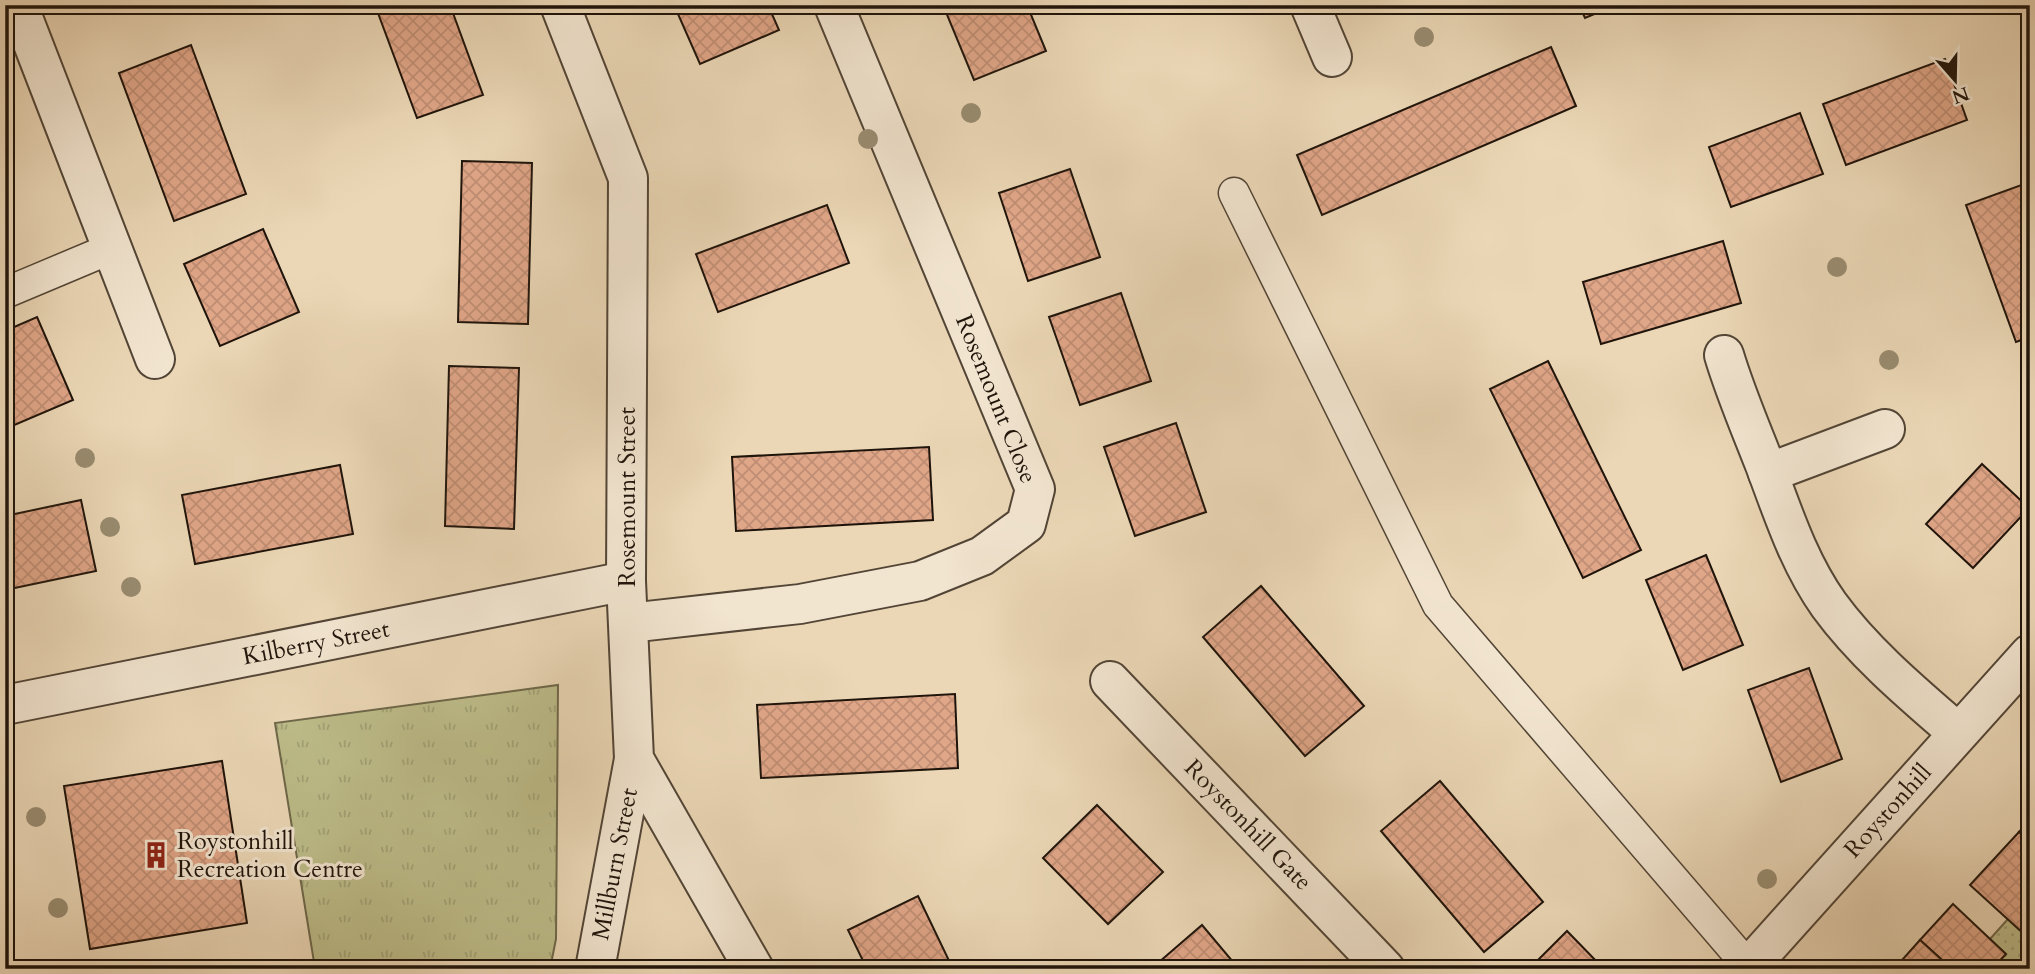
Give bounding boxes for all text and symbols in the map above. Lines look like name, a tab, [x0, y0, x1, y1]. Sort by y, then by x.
north arrow	[1920, 46, 1990, 116]
text: N	[1948, 80, 1973, 110]
street label: Rosemount Close	[947, 310, 1045, 488]
street label: Rosemount Street	[611, 406, 644, 587]
street label: Kilberry Street	[240, 613, 393, 673]
street label: Roystonhill Gate	[1177, 752, 1319, 898]
street label: Roystonhill	[1837, 757, 1939, 865]
street label: Millburn Street	[584, 785, 646, 943]
place label: Roystonhill Recreation Centre	[177, 825, 363, 886]
building icon: Roystonhill Recreation Centre	[141, 840, 171, 870]

